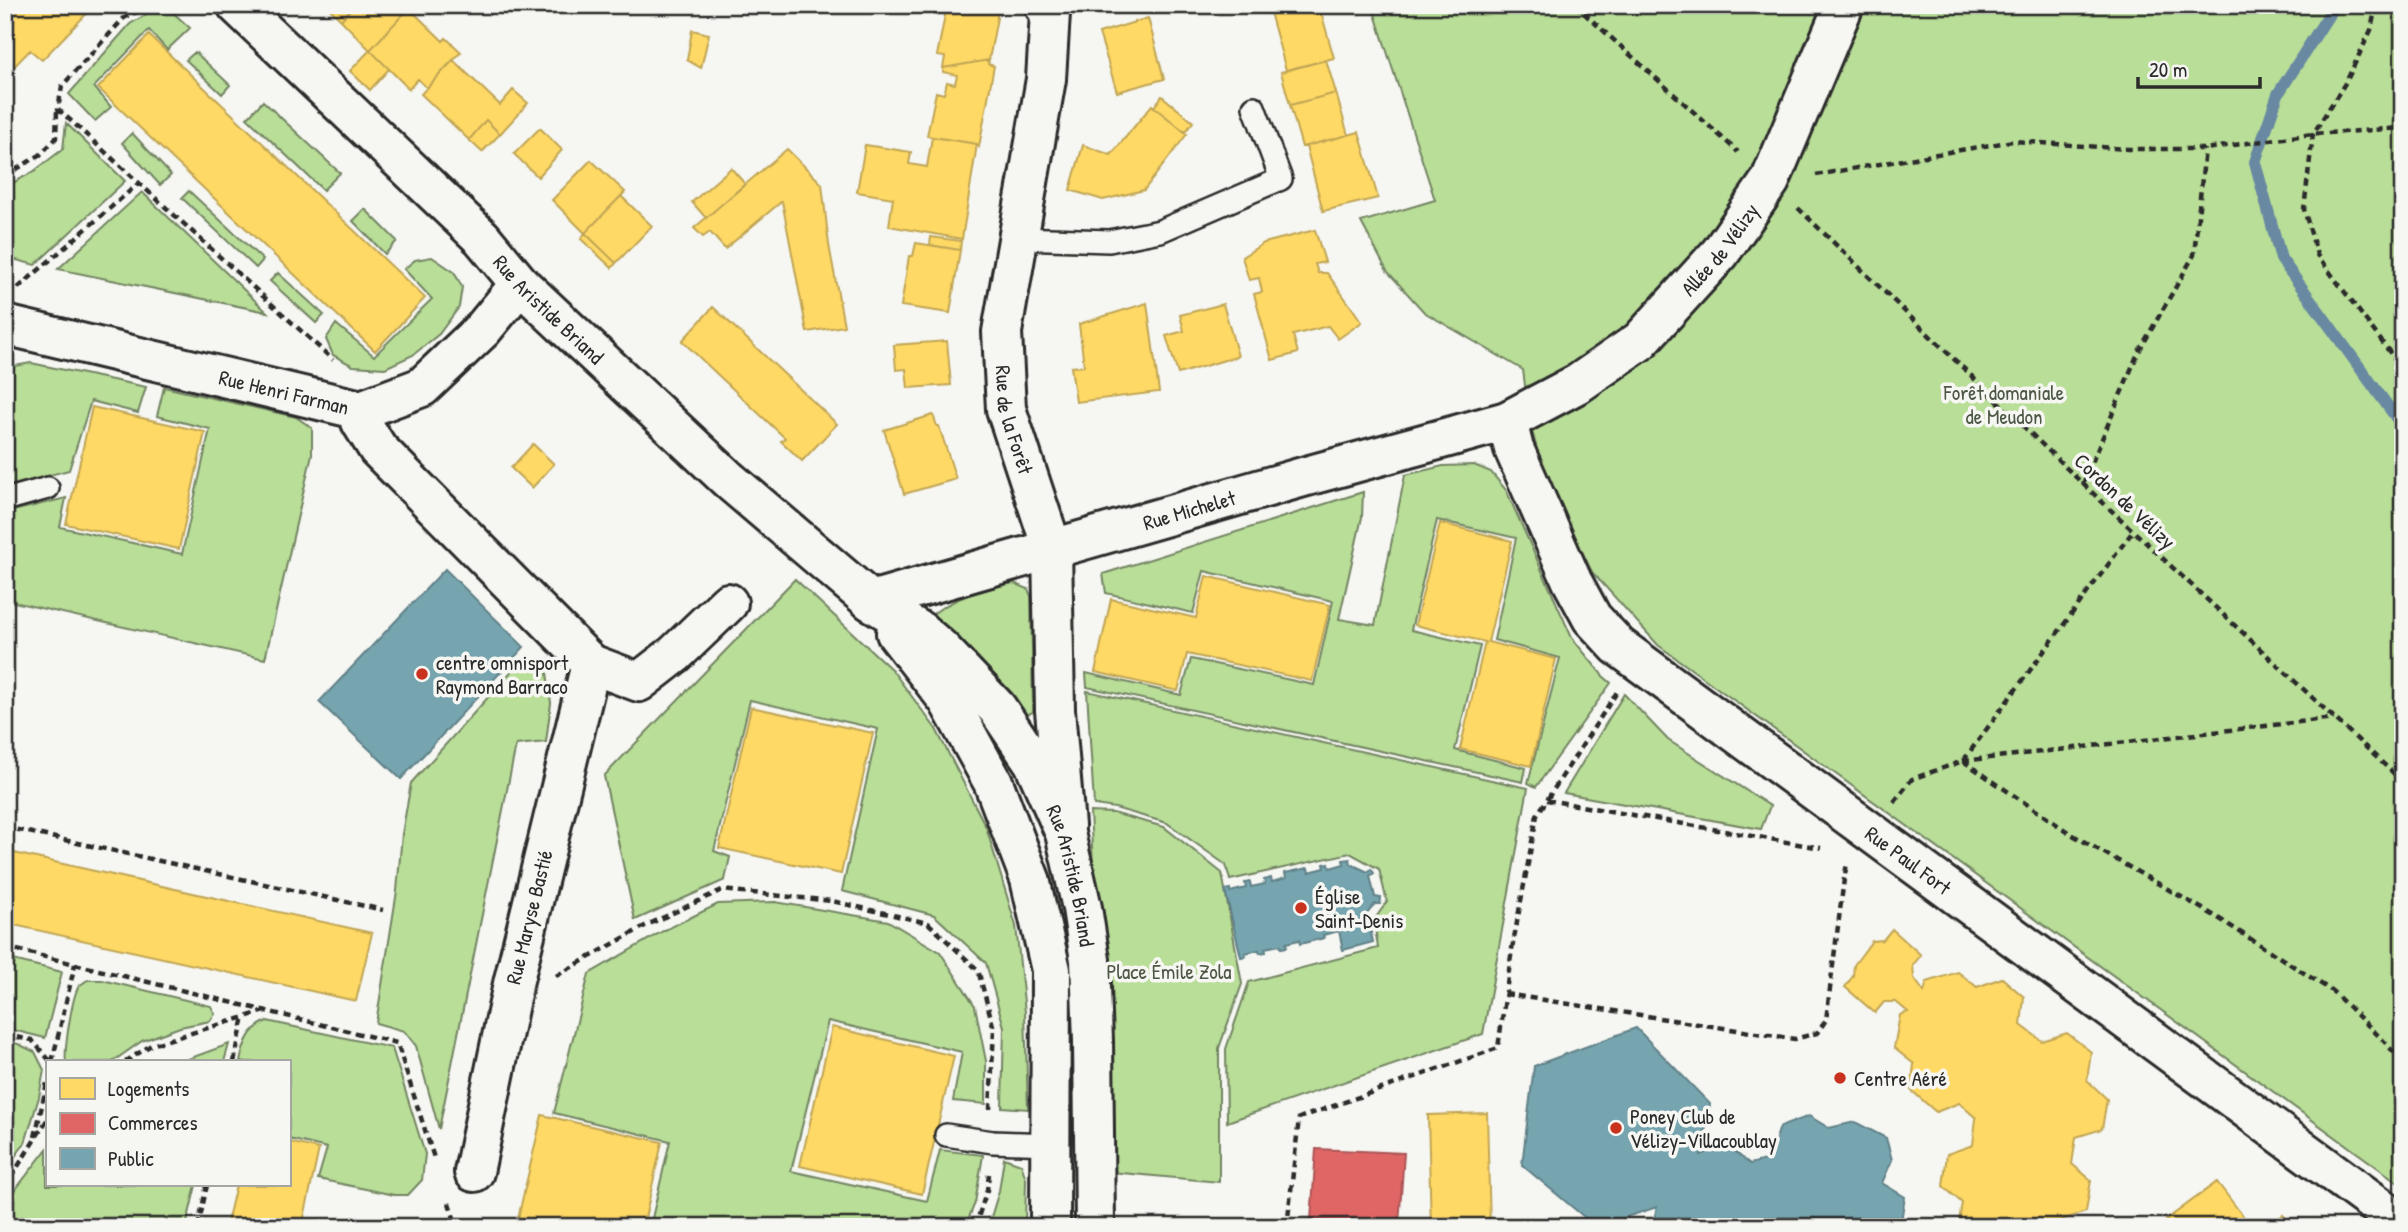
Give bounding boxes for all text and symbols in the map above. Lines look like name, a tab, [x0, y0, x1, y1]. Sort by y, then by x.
scale bar	[2138, 46, 2261, 90]
text: 20 m	[2149, 55, 2187, 84]
street label: Allée de Vélizy	[1674, 197, 1765, 302]
street label: Rue Aristide Briand	[487, 248, 611, 370]
street label: Rue Henri Farman	[216, 362, 352, 421]
street label: Rue de la Forêt	[989, 365, 1041, 478]
park label: Forêt domaniale de Meudon	[1943, 378, 2064, 431]
street label: Cordon de Vélizy	[2068, 446, 2182, 556]
street label: Rue Michelet	[1140, 482, 1240, 537]
place label: centre omnisport Raymond Barraco	[436, 648, 569, 701]
marker: centre omnisport Raymond Barraco	[414, 666, 430, 682]
street label: Rue Aristide Briand	[1040, 800, 1102, 948]
street label: Rue Paul Fort	[1860, 819, 1958, 902]
street label: Rue Maryse Bastié	[498, 847, 560, 987]
place label: Église Saint-Denis	[1315, 882, 1403, 935]
marker: Église Saint-Denis	[1293, 900, 1309, 916]
park label: Place Émile Zola	[1106, 957, 1232, 986]
legend	[46, 1060, 290, 1186]
place label: Centre Aéré	[1854, 1064, 1947, 1093]
marker: Centre Aéré	[1832, 1070, 1848, 1086]
text: Logements	[108, 1074, 189, 1103]
place label: Poney Club de Vélizy-Villacoublay	[1630, 1102, 1777, 1155]
text: Commerces	[108, 1108, 198, 1137]
marker: Poney Club de Vélizy-Villacoublay	[1608, 1120, 1624, 1136]
text: Public	[108, 1144, 154, 1173]

